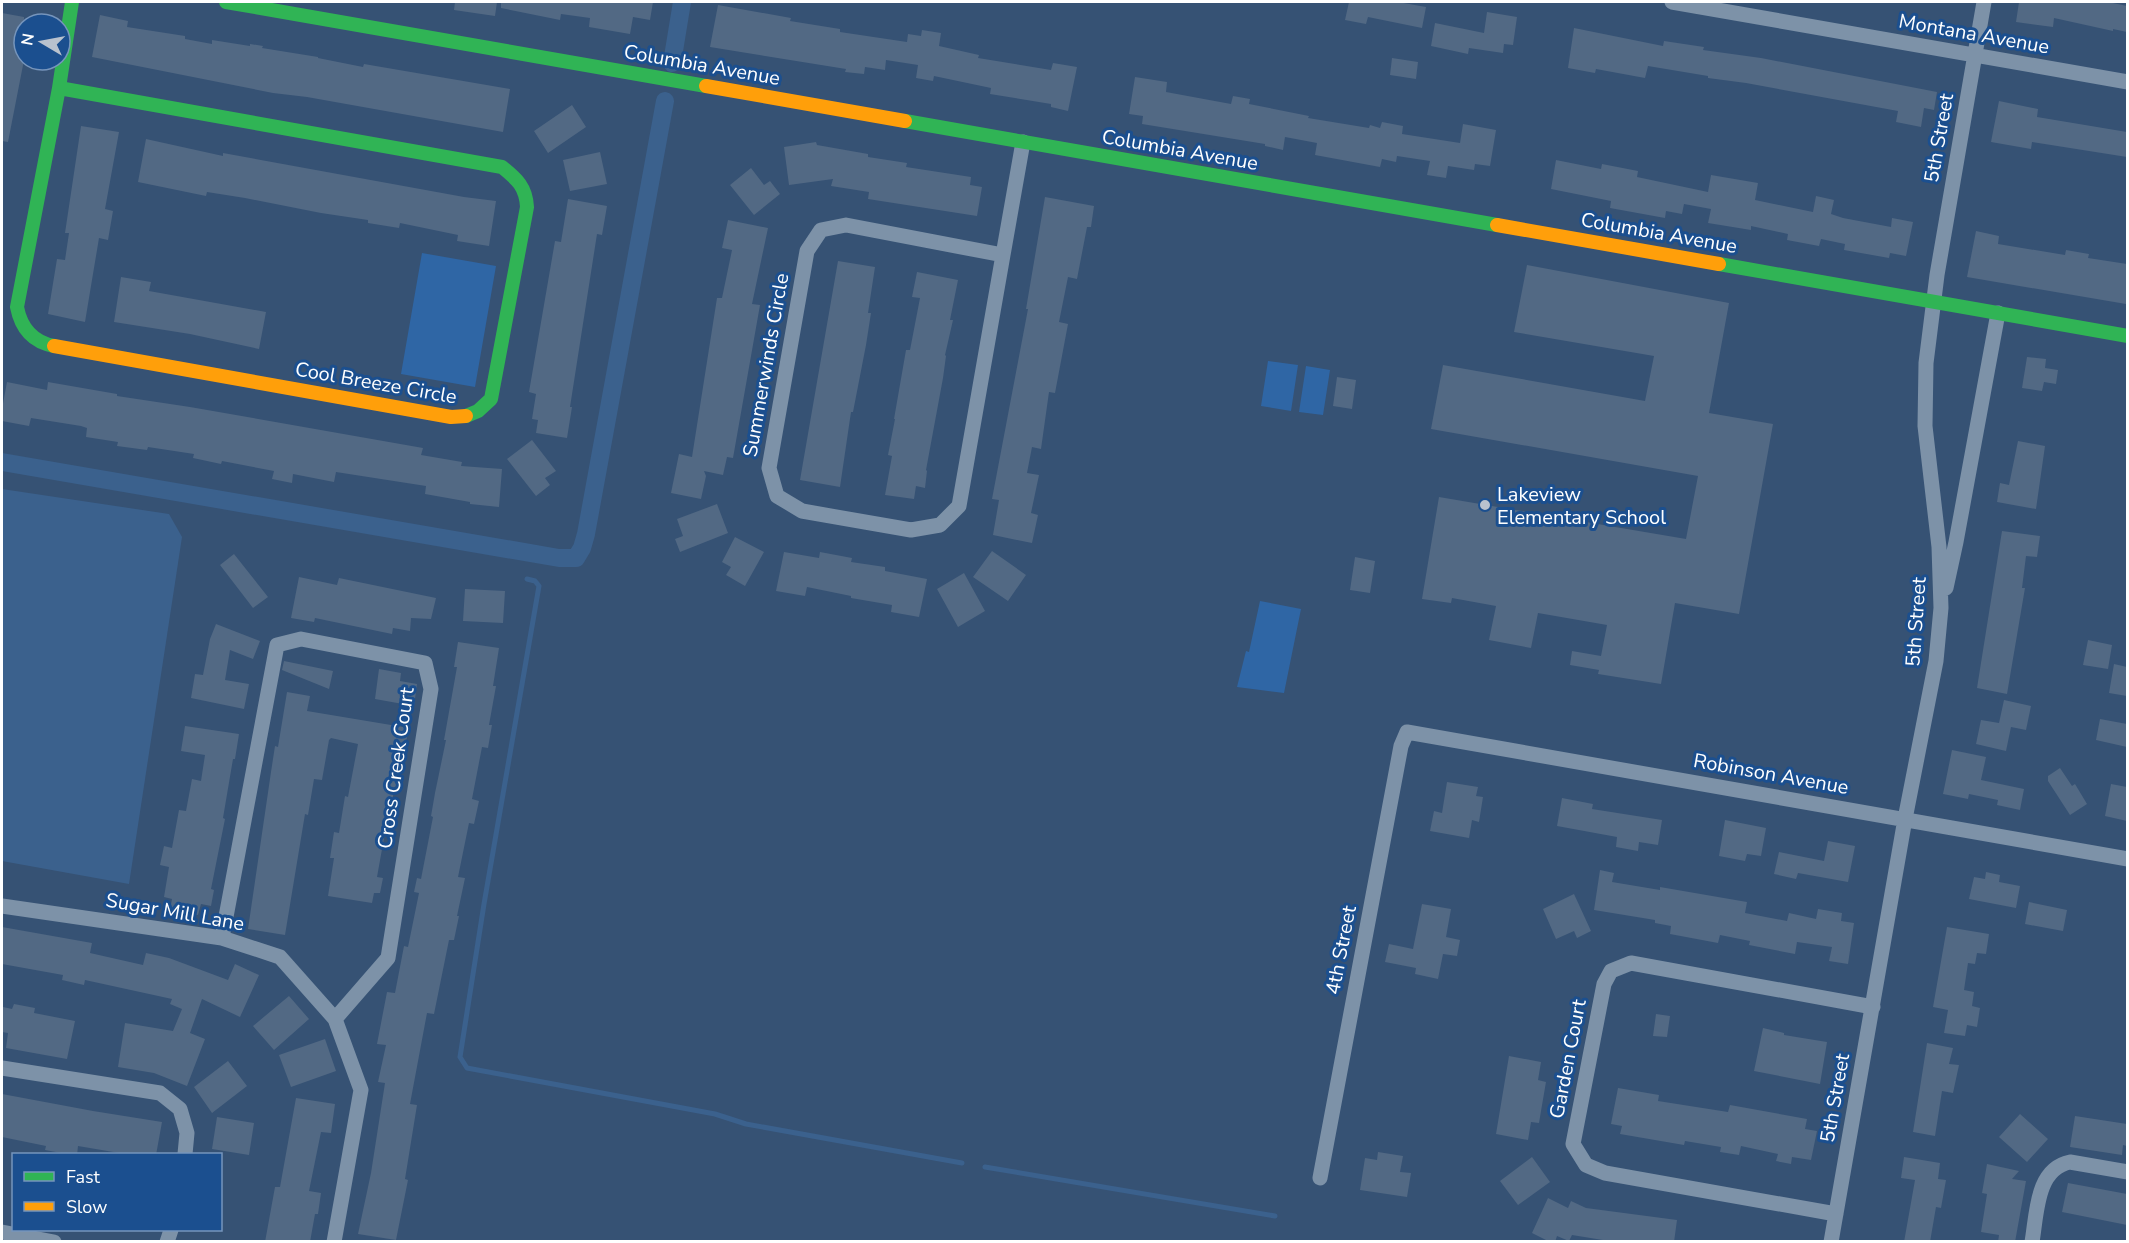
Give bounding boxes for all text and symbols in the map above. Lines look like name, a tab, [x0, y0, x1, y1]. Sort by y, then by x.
street label: Montana Avenue	[1897, 7, 2051, 61]
north arrow	[12, 12, 72, 72]
text: N	[16, 32, 40, 47]
street label: Columbia Avenue	[622, 38, 782, 92]
street label: 5th Street	[1918, 90, 1960, 185]
street label: Columbia Avenue	[1100, 123, 1260, 177]
street label: Columbia Avenue	[1579, 206, 1739, 260]
street label: Summerwinds Circle	[737, 271, 795, 459]
street label: Cool Breeze Circle	[293, 356, 459, 410]
place label: Lakeview Elementary School	[1497, 481, 1666, 531]
marker: Lakeview Elementary School	[1478, 498, 1492, 512]
street label: 5th Street	[1899, 575, 1933, 668]
street label: Cross Creek Court	[371, 685, 421, 850]
street label: Robinson Avenue	[1691, 747, 1851, 801]
street label: Sugar Mill Lane	[104, 887, 246, 937]
street label: 4th Street	[1319, 902, 1363, 997]
street label: Garden Court	[1543, 996, 1593, 1121]
street label: 5th Street	[1814, 1050, 1856, 1145]
legend	[12, 1153, 222, 1231]
text: Fast	[66, 1165, 101, 1189]
text: Slow	[66, 1195, 107, 1219]

